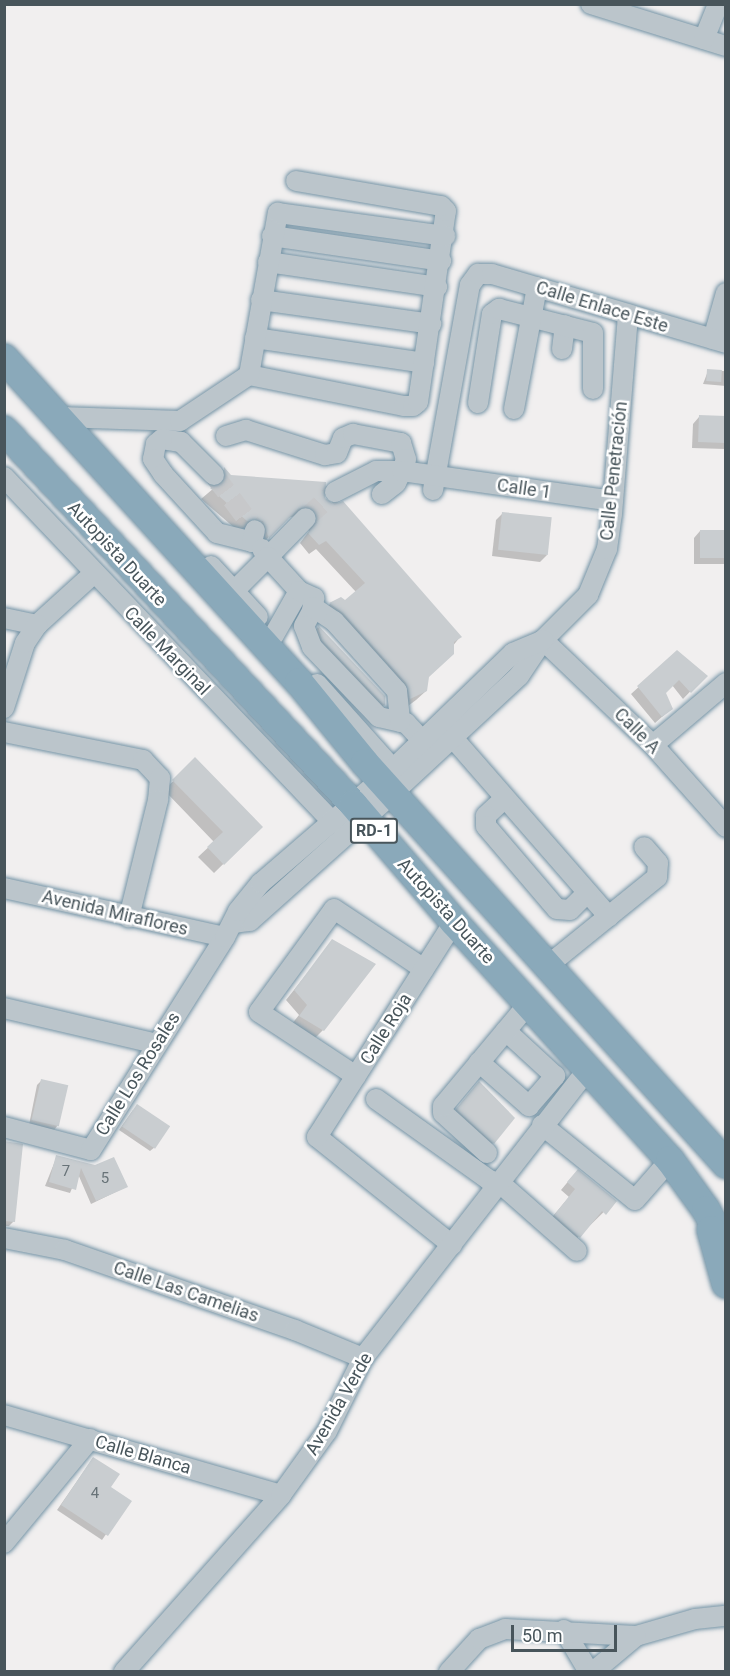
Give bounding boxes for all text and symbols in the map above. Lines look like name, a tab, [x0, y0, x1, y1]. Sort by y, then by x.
street label: Calle Enlace Este	[533, 277, 671, 337]
street label: Calle Penetración	[596, 400, 632, 542]
street label: Calle 1	[496, 475, 552, 503]
street label: Autopista Duarte	[63, 497, 171, 611]
street label: Calle Marginal	[120, 602, 214, 700]
street label: Calle A	[610, 704, 664, 758]
road number: RD-1	[348, 818, 400, 844]
street label: Autopista Duarte	[393, 854, 499, 968]
street label: Avenida Miraflores	[40, 886, 190, 940]
street label: Calle Roja	[356, 989, 416, 1069]
street label: Calle Los Rosales	[91, 1008, 185, 1140]
house number: 7	[62, 1163, 70, 1181]
house number: 5	[101, 1170, 109, 1188]
street label: Calle Las Camelias	[111, 1257, 261, 1327]
street label: Avenida Verde	[301, 1349, 377, 1459]
street label: Calle Blanca	[93, 1431, 193, 1479]
house number: 4	[91, 1485, 99, 1503]
scale bar	[514, 1613, 620, 1651]
text: 50 m	[522, 1625, 562, 1646]

